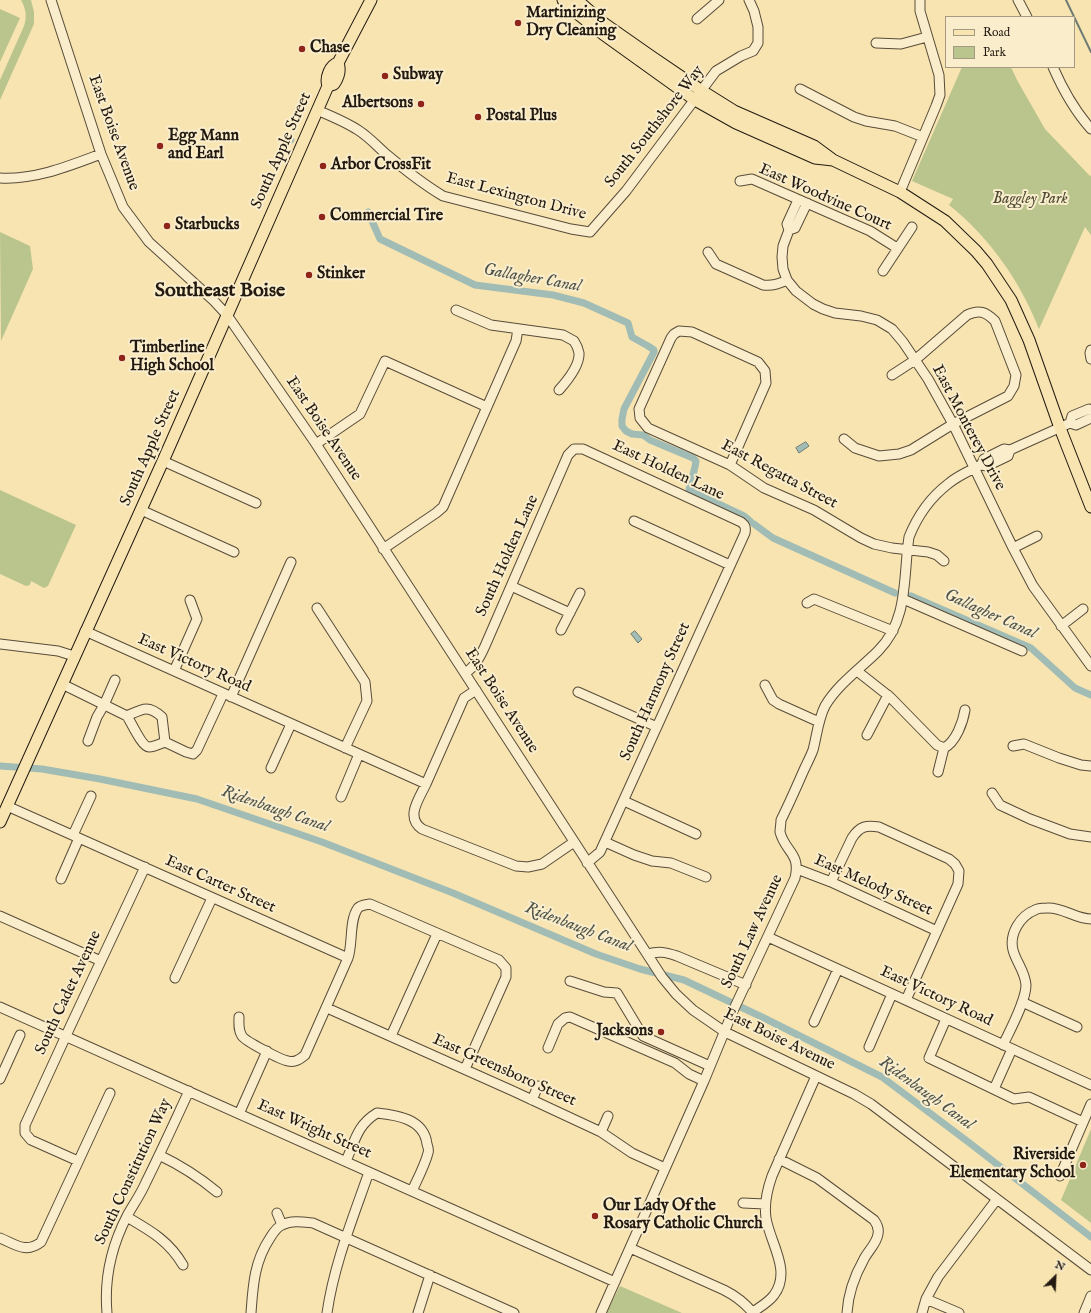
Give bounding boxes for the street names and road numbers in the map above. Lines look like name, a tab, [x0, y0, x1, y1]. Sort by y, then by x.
street label: South Southshore Way	[601, 62, 709, 192]
street label: East Boise Avenue	[83, 73, 143, 193]
street label: South Apple Street	[248, 90, 316, 212]
street label: East Woodvine Court	[756, 160, 894, 236]
street label: East Lexington Drive	[444, 169, 588, 225]
street label: East Monterey Drive	[927, 362, 1009, 494]
street label: East Boise Avenue	[281, 373, 365, 485]
street label: South Apple Street	[117, 387, 185, 509]
street label: East Regatta Street	[718, 436, 840, 514]
street label: East Holden Lane	[609, 437, 727, 505]
street label: South Holden Lane	[473, 492, 543, 620]
street label: South Harmony Street	[617, 620, 695, 764]
street label: East Victory Road	[135, 631, 253, 697]
street label: East Boise Avenue	[460, 645, 542, 757]
street label: East Melody Street	[811, 851, 935, 921]
street label: East Carter Street	[162, 852, 278, 918]
street label: South Law Avenue	[718, 872, 788, 992]
street label: South Cadet Avenue	[32, 928, 106, 1058]
street label: East Victory Road	[877, 963, 995, 1031]
street label: East Boise Avenue	[720, 1005, 838, 1075]
street label: East Greensboro Street	[429, 1031, 579, 1111]
street label: South Constitution Way	[92, 1096, 176, 1248]
street label: East Wright Street	[254, 1096, 374, 1164]

